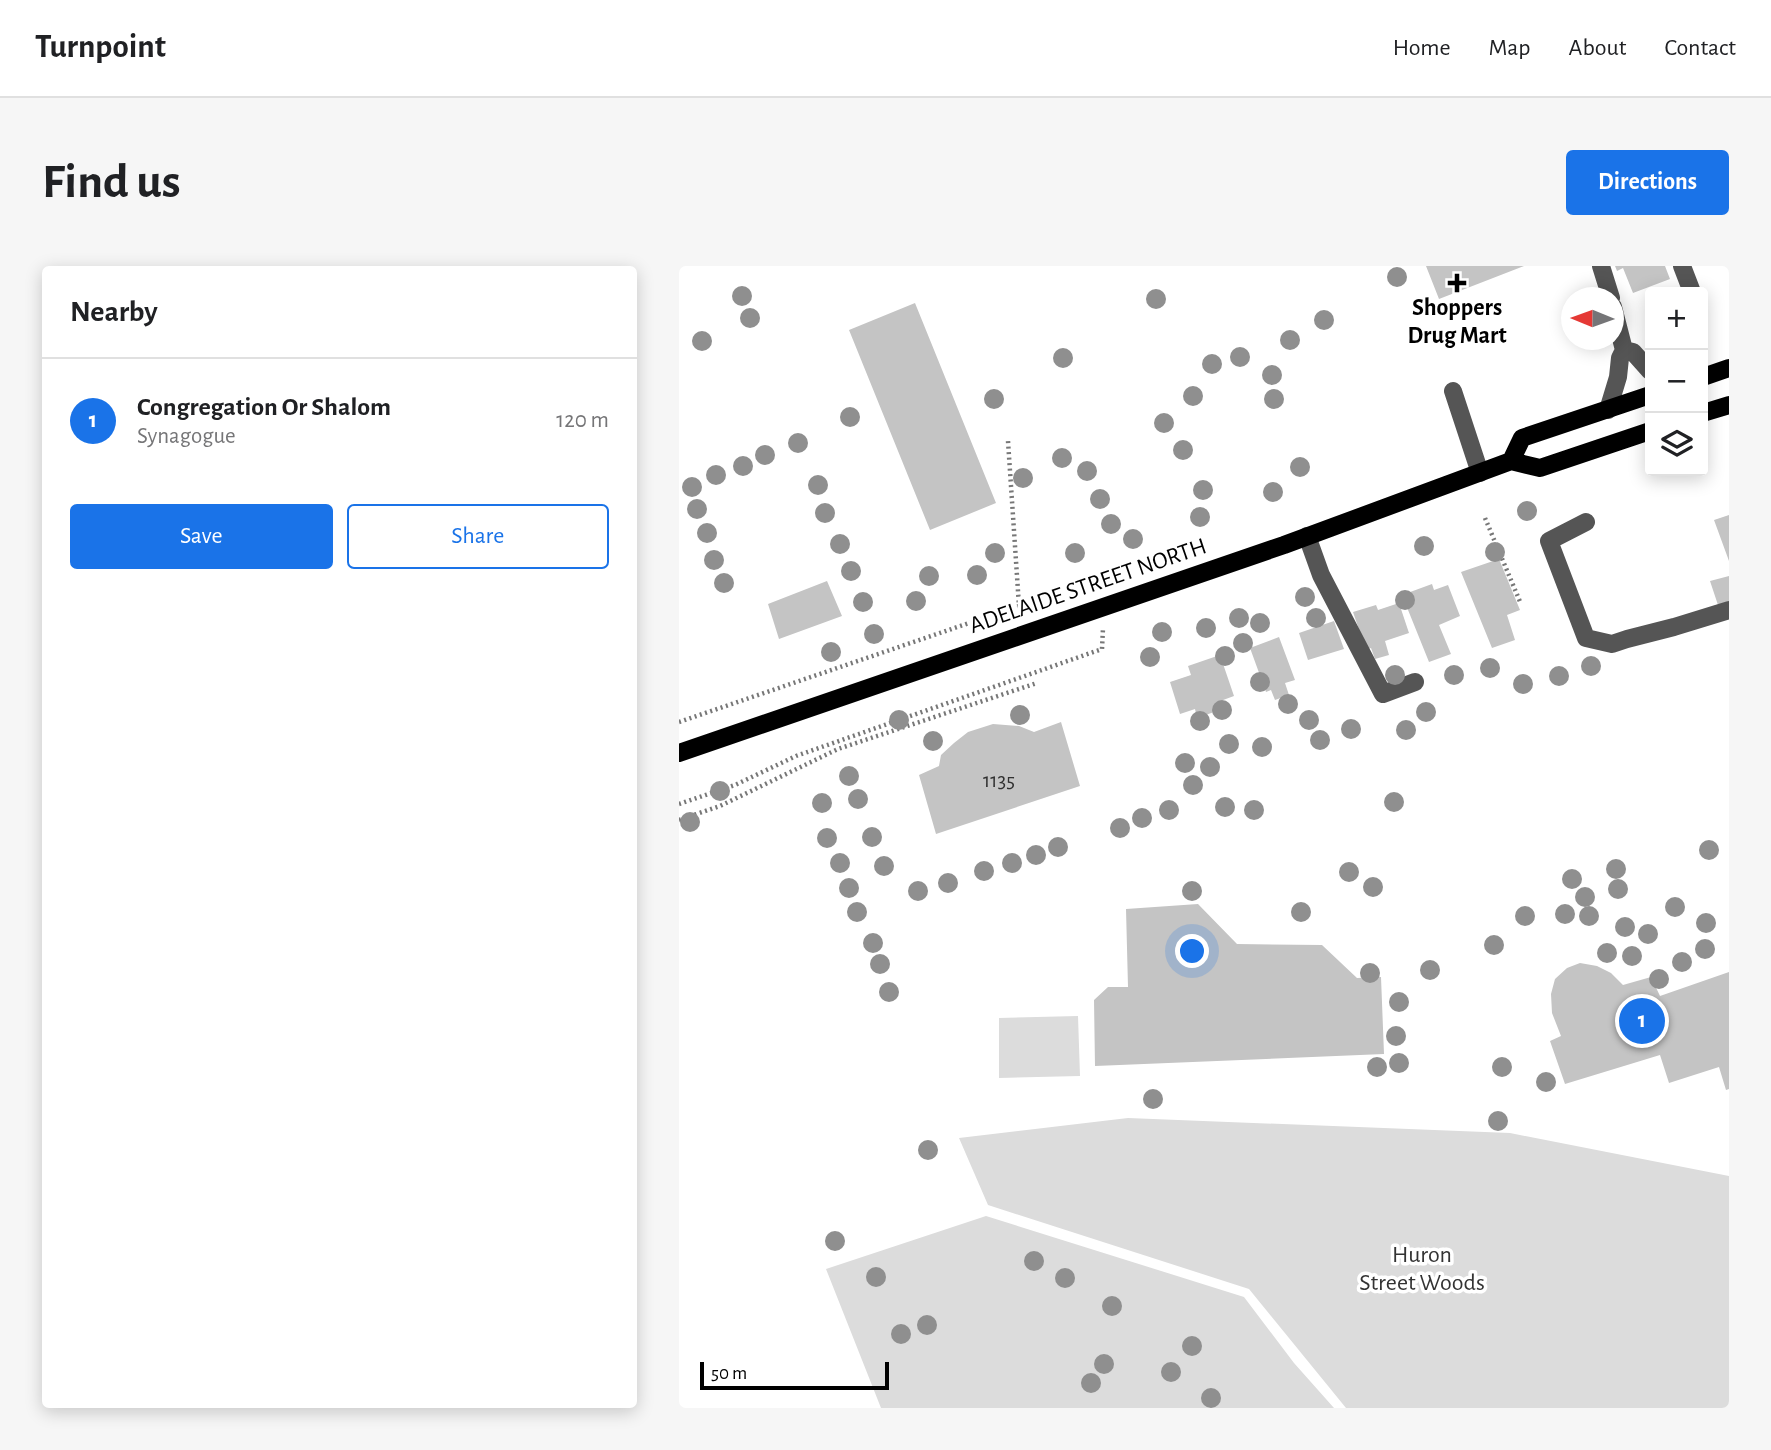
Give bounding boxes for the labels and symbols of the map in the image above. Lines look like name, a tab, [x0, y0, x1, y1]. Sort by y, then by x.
marker: Shoppers Drug Mart	[1449, 275, 1465, 291]
north arrow	[1561, 287, 1624, 350]
place label: Shoppers Drug Mart	[1407, 296, 1507, 348]
street label: ADELAIDE STREET NORTH	[966, 534, 1210, 638]
house number: 1135	[983, 770, 1015, 791]
your location	[1175, 934, 1209, 968]
pin: 1	[1619, 995, 1665, 1047]
park label: Huron Street Woods	[1359, 1243, 1485, 1295]
scale bar	[700, 1359, 889, 1391]

